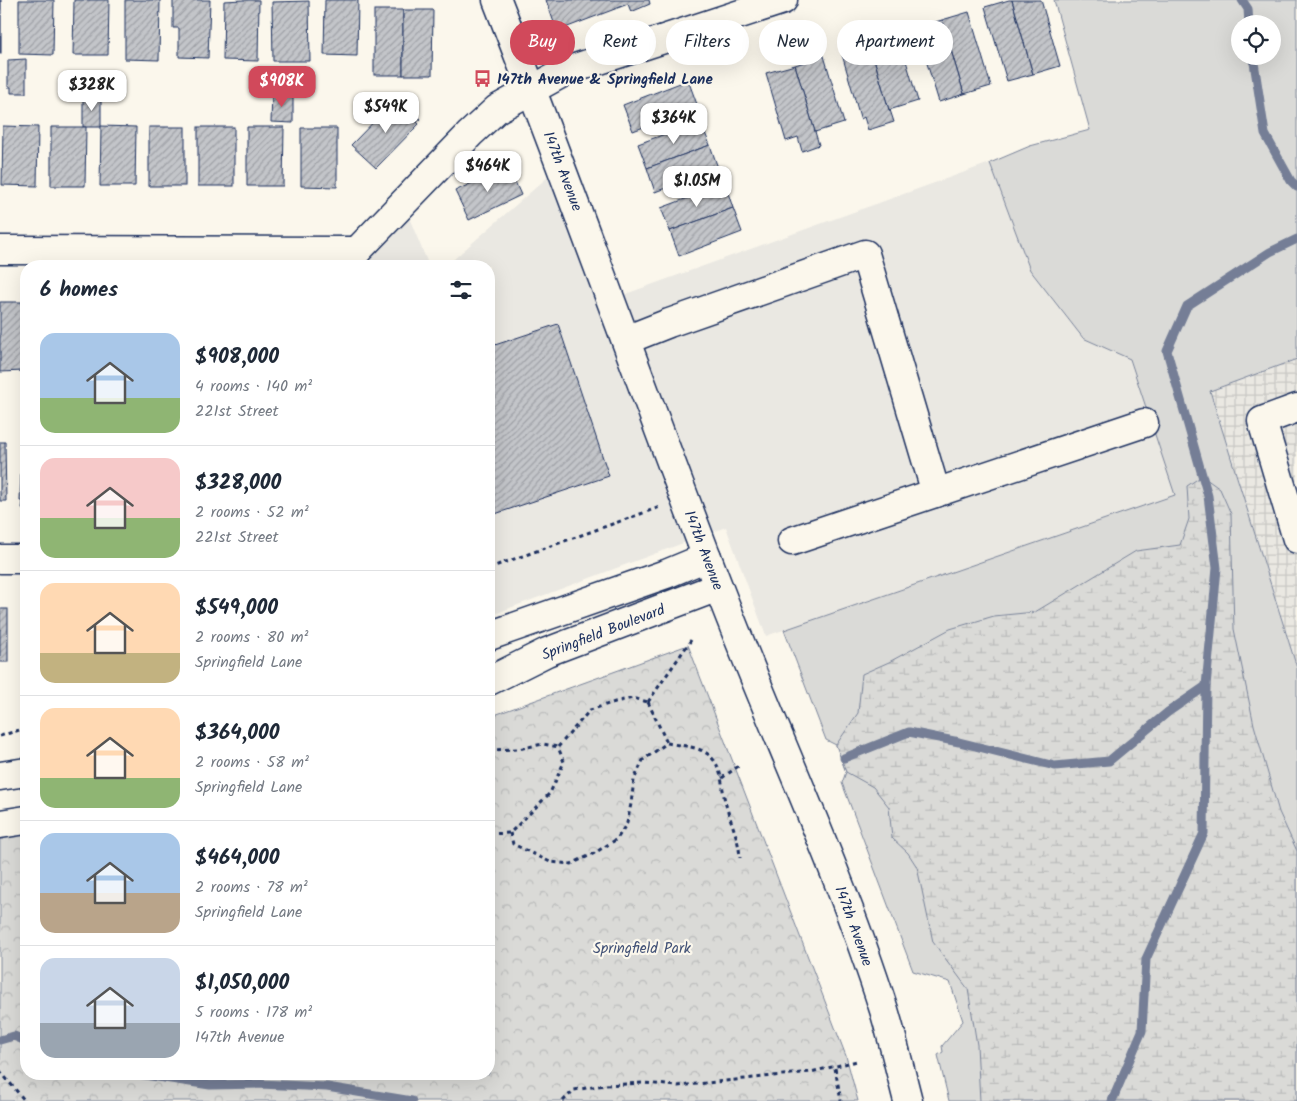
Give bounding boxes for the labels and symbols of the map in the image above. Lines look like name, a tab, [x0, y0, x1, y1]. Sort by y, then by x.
pin: $908K	[247, 66, 317, 108]
place label: 147th Avenue & Springfield Lane	[497, 68, 713, 92]
bus stop icon: 147th Avenue & Springfield Lane	[473, 69, 493, 89]
pin: $328K	[57, 70, 127, 112]
pin: $549K	[351, 92, 421, 134]
pin: $364K	[639, 102, 709, 145]
street label: 147th Avenue	[536, 128, 588, 215]
pin: $464K	[453, 150, 523, 193]
pin: $1.05M	[656, 166, 738, 208]
street label: 147th Avenue	[677, 507, 729, 594]
street label: Springfield Boulevard	[538, 598, 669, 668]
street label: 147th Avenue	[827, 883, 879, 970]
park label: Springfield Park	[593, 937, 692, 961]

